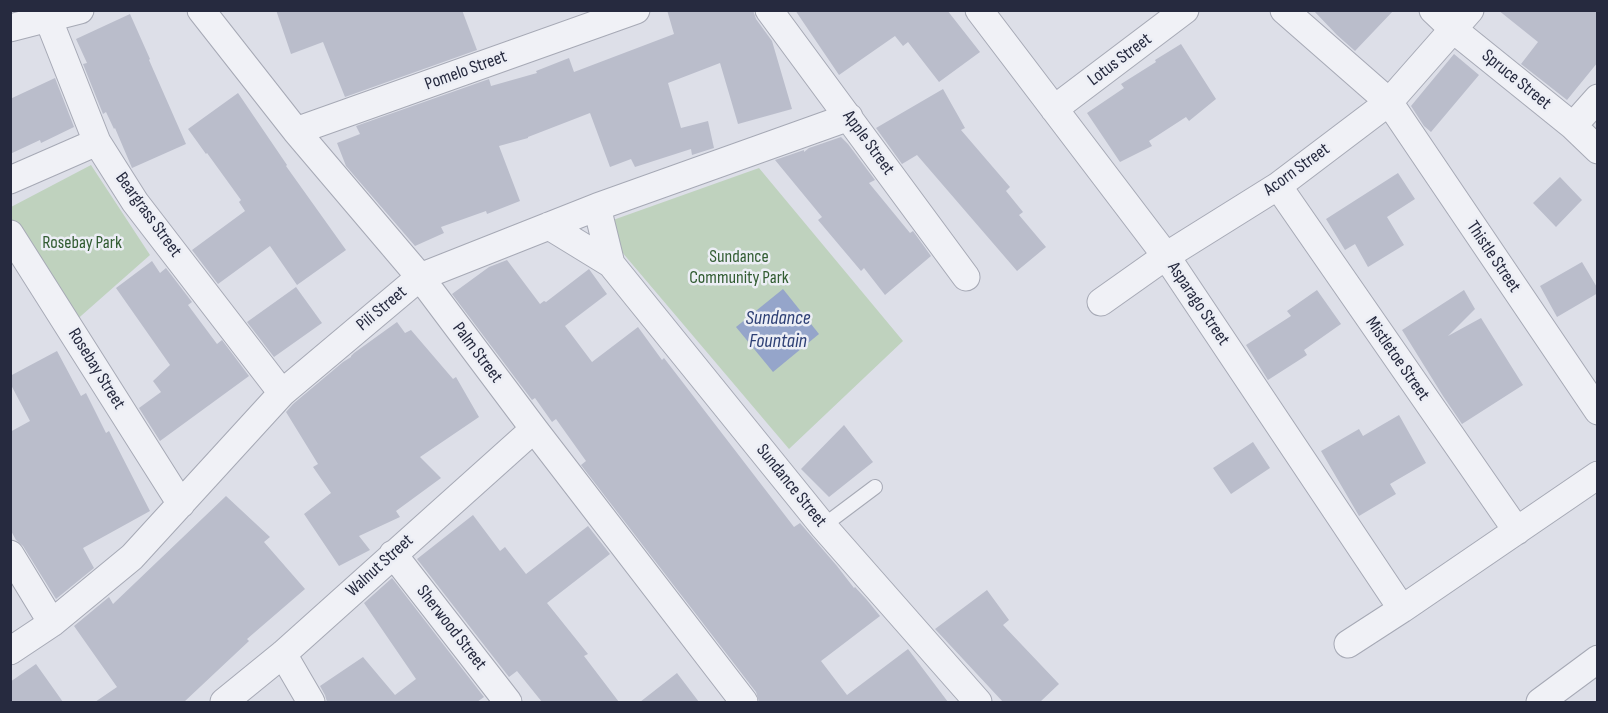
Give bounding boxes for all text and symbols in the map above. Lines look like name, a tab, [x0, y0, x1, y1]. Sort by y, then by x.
street label: Lotus Street	[1084, 29, 1156, 91]
street label: Spruce Street	[1477, 45, 1555, 115]
street label: Pomelo Street	[422, 46, 510, 96]
street label: Apple Street	[837, 107, 899, 179]
street label: Acorn Street	[1260, 139, 1334, 201]
street label: Beargrass Street	[110, 168, 186, 262]
street label: Thistle Street	[1461, 217, 1525, 297]
park label: Rosebay Park	[42, 232, 122, 254]
park label: Sundance Community Park	[689, 246, 789, 288]
street label: Asparago Street	[1162, 258, 1234, 350]
street label: Pili Street	[353, 282, 411, 336]
water label: Sundance Fountain	[745, 307, 811, 354]
street label: Mistletoe Street	[1360, 313, 1434, 405]
street label: Palm Street	[447, 319, 507, 387]
street label: Rosebay Street	[63, 325, 129, 413]
street label: Sundance Street	[751, 440, 831, 532]
street label: Walnut Street	[342, 530, 418, 602]
street label: Sherwood Street	[411, 581, 491, 675]

